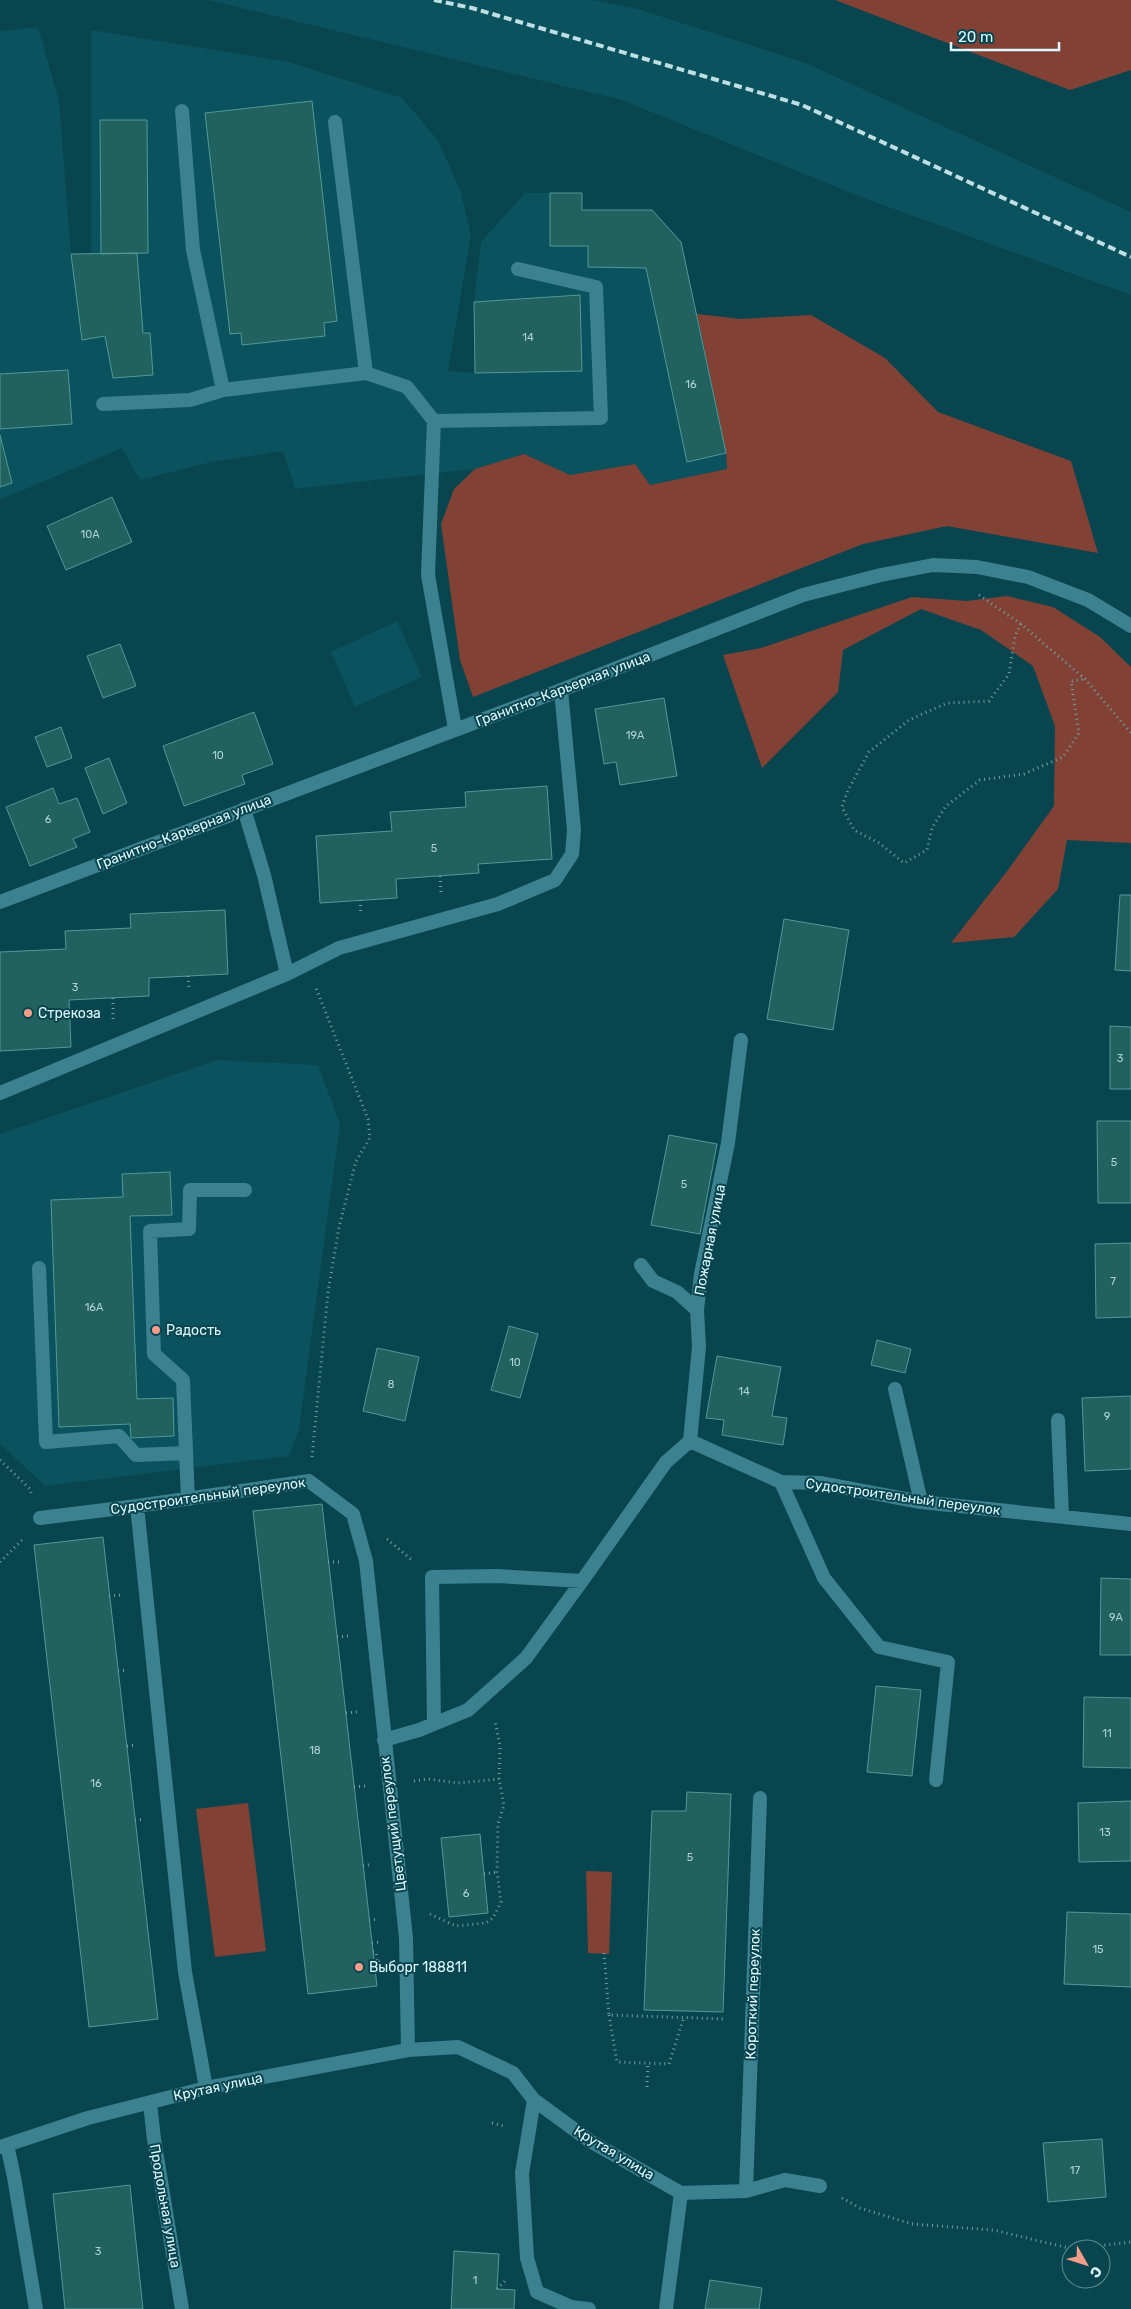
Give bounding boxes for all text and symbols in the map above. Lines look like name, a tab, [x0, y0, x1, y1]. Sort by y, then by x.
scale bar	[951, 20, 1058, 52]
text: 20 m	[958, 28, 993, 46]
house number: 14	[522, 331, 534, 344]
house number: 16	[685, 378, 697, 391]
house number: 10А	[80, 528, 100, 541]
street label: Гранитно-Карьерная улица	[473, 648, 653, 730]
house number: 19А	[626, 729, 645, 742]
house number: 10	[212, 749, 224, 762]
street label: Гранитно-Карьерная улица	[94, 791, 274, 873]
house number: 6	[45, 813, 52, 826]
house number: 5	[431, 842, 438, 855]
house number: 3	[72, 981, 79, 994]
place label: Стрекоза	[38, 1005, 101, 1022]
marker: Стрекоза	[22, 1007, 34, 1019]
house number: 3	[1117, 1052, 1124, 1065]
house number: 5	[1111, 1156, 1118, 1169]
house number: 5	[681, 1178, 688, 1191]
street label: Пожарная улица	[691, 1183, 729, 1297]
house number: 7	[1110, 1275, 1116, 1288]
house number: 16А	[85, 1301, 104, 1314]
place label: Радость	[166, 1322, 221, 1339]
marker: Радость	[150, 1324, 162, 1336]
house number: 10	[509, 1356, 521, 1369]
house number: 8	[388, 1378, 395, 1391]
house number: 14	[738, 1385, 750, 1398]
house number: 9	[1104, 1410, 1110, 1423]
street label: Судостроительный переулок	[109, 1474, 307, 1518]
street label: Судостроительный переулок	[804, 1475, 1002, 1519]
house number: 9А	[1109, 1611, 1124, 1624]
house number: 11	[1102, 1727, 1112, 1740]
house number: 18	[309, 1744, 321, 1757]
street label: Цветущий переулок	[376, 1755, 410, 1892]
house number: 16	[90, 1777, 102, 1790]
house number: 13	[1099, 1826, 1111, 1839]
house number: 5	[687, 1851, 694, 1864]
house number: 6	[463, 1887, 470, 1900]
street label: Короткий переулок	[742, 1928, 764, 2060]
house number: 15	[1092, 1943, 1104, 1956]
place label: Выборг 188811	[369, 1959, 467, 1976]
marker: Выборг 188811	[353, 1961, 365, 1973]
street label: Крутая улица	[172, 2069, 264, 2105]
street label: Крутая улица	[571, 2122, 657, 2184]
street label: Продольная улица	[146, 2143, 184, 2269]
house number: 17	[1070, 2164, 1081, 2177]
north arrow	[1061, 2239, 1111, 2289]
house number: 3	[95, 2245, 102, 2258]
text: С	[1086, 2263, 1105, 2281]
house number: 1	[473, 2274, 477, 2287]

